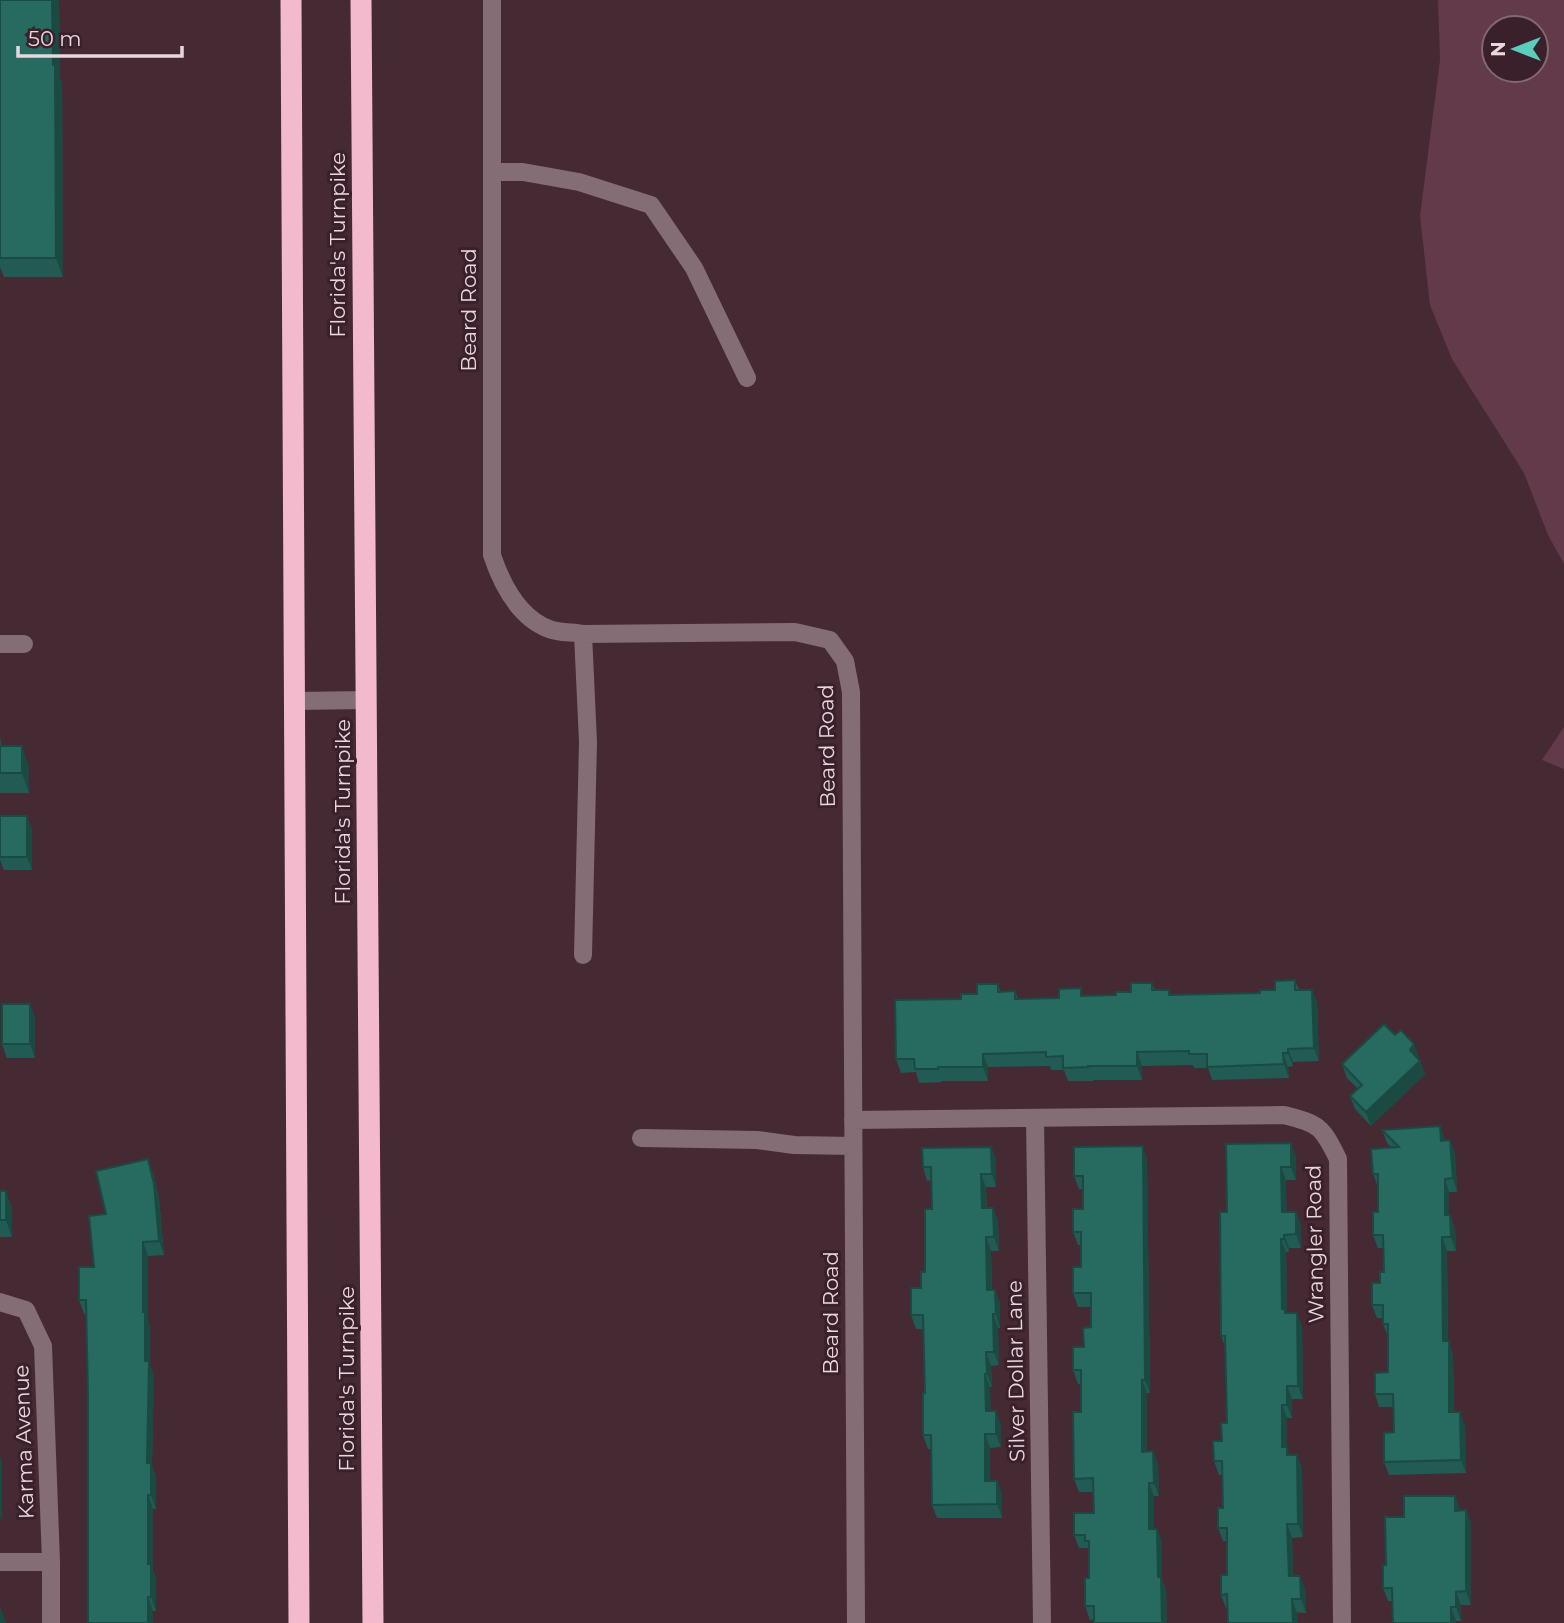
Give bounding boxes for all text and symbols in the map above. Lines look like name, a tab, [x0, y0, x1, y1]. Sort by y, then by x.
scale bar	[18, 14, 182, 58]
north arrow	[1480, 14, 1550, 84]
text: 50 m	[28, 26, 82, 51]
text: N	[1487, 41, 1510, 57]
street label: Florida's Turnpike	[325, 152, 350, 338]
street label: Beard Road	[456, 248, 481, 372]
street label: Beard Road	[813, 684, 840, 808]
street label: Florida's Turnpike	[330, 719, 355, 905]
street label: Wrangler Road	[1301, 1165, 1328, 1323]
street label: Beard Road	[818, 1251, 843, 1375]
street label: Silver Dollar Lane	[1001, 1280, 1030, 1462]
street label: Florida's Turnpike	[334, 1286, 359, 1472]
street label: Karma Avenue	[8, 1364, 39, 1520]

